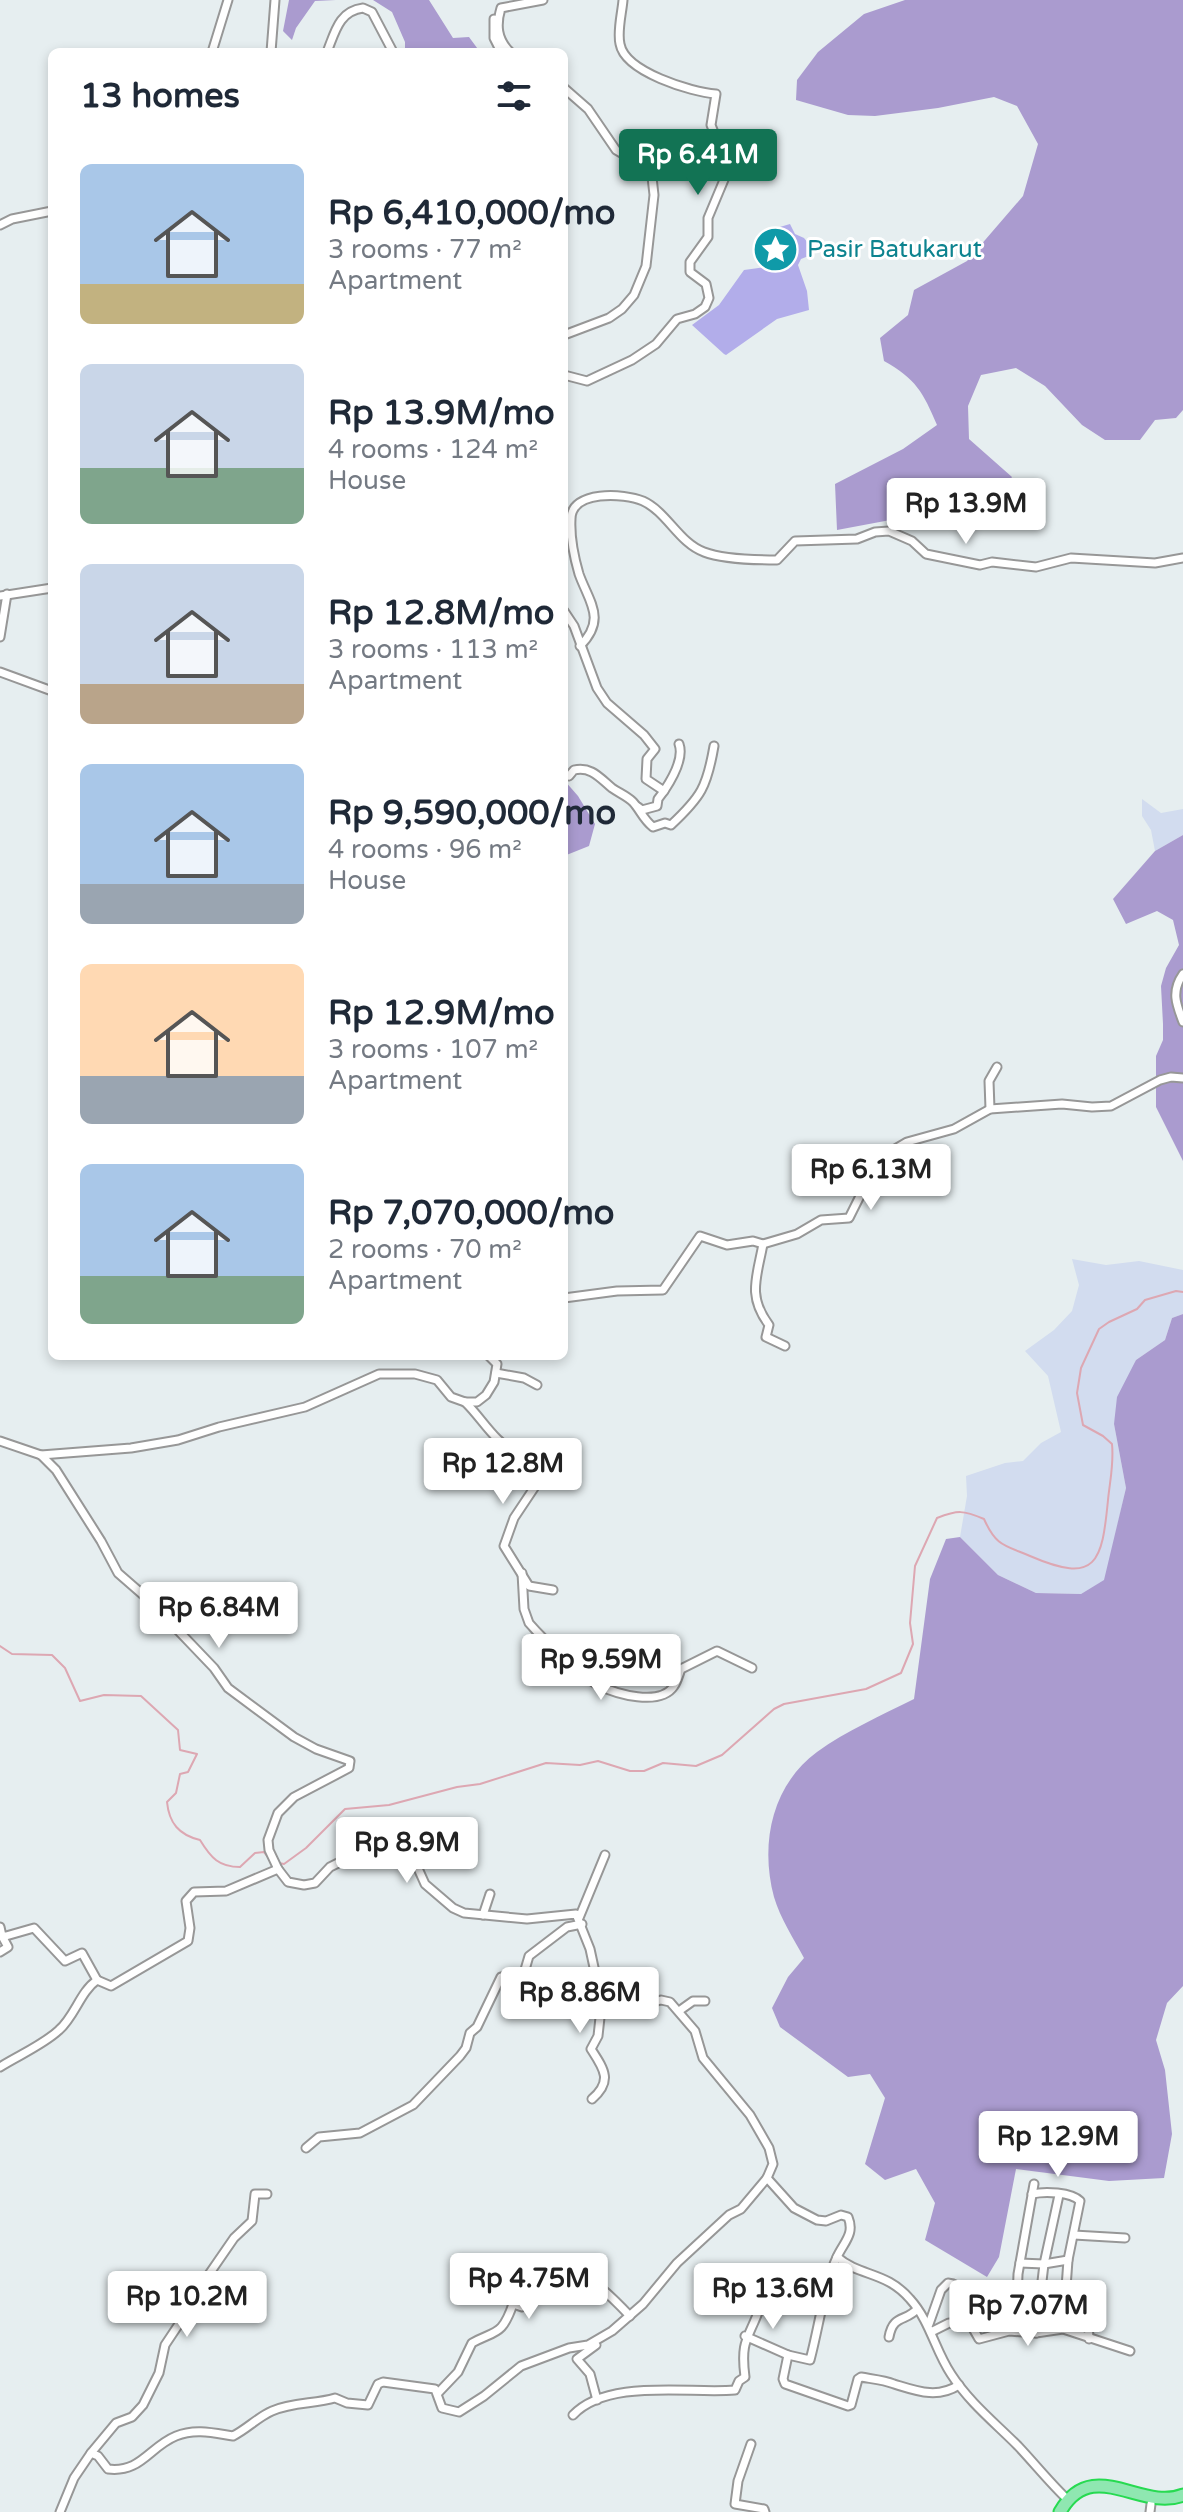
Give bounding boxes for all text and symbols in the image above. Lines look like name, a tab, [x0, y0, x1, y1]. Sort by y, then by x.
icon: filters	[492, 74, 536, 118]
text: 13 homes	[80, 76, 240, 117]
pin: Rp 6.41M	[615, 129, 781, 197]
text: Rp 6.41M	[637, 139, 759, 170]
text: Rp 6,410,000/mo	[328, 193, 615, 234]
icon: home	[144, 196, 240, 292]
place icon: Pasir Batukarut	[752, 225, 800, 273]
text: 3 rooms · 77 m²	[328, 234, 522, 265]
place label: Pasir Batukarut	[807, 235, 982, 264]
text: Apartment	[328, 265, 462, 296]
text: Rp 13.9M/mo	[328, 393, 555, 434]
icon: home	[144, 396, 240, 492]
text: 4 rooms · 124 m²	[328, 434, 538, 465]
text: House	[328, 465, 406, 496]
pin: Rp 13.9M	[883, 478, 1049, 546]
text: Rp 13.9M	[905, 488, 1027, 519]
text: Rp 12.8M/mo	[328, 593, 555, 634]
icon: home	[144, 596, 240, 692]
text: 3 rooms · 113 m²	[328, 634, 538, 665]
text: Apartment	[328, 665, 462, 696]
text: Rp 9,590,000/mo	[328, 793, 616, 834]
icon: home	[144, 796, 240, 892]
text: 4 rooms · 96 m²	[328, 834, 522, 865]
text: House	[328, 865, 406, 896]
text: Rp 12.9M/mo	[328, 993, 555, 1034]
icon: home	[144, 996, 240, 1092]
text: 3 rooms · 107 m²	[328, 1034, 538, 1065]
text: Apartment	[328, 1065, 462, 1096]
pin: Rp 6.13M	[788, 1144, 954, 1212]
text: Rp 6.13M	[810, 1154, 932, 1185]
text: Rp 7,070,000/mo	[328, 1193, 614, 1234]
icon: home	[144, 1196, 240, 1292]
text: 2 rooms · 70 m²	[328, 1234, 522, 1265]
text: Apartment	[328, 1265, 462, 1296]
pin: Rp 12.8M	[420, 1438, 586, 1506]
text: Rp 12.8M	[442, 1448, 564, 1479]
pin: Rp 6.84M	[136, 1582, 302, 1650]
text: Rp 6.84M	[158, 1592, 280, 1623]
pin: Rp 9.59M	[518, 1634, 684, 1702]
text: Rp 9.59M	[540, 1644, 662, 1675]
pin: Rp 8.9M	[333, 1817, 481, 1885]
text: Rp 8.9M	[354, 1827, 460, 1858]
pin: Rp 8.86M	[497, 1967, 663, 2035]
text: Rp 8.86M	[519, 1977, 641, 2008]
pin: Rp 12.9M	[975, 2111, 1141, 2179]
text: Rp 12.9M	[997, 2121, 1119, 2152]
pin: Rp 4.75M	[446, 2253, 612, 2321]
text: Rp 4.75M	[468, 2263, 590, 2294]
pin: Rp 13.6M	[690, 2263, 856, 2331]
pin: Rp 10.2M	[104, 2271, 270, 2339]
text: Rp 13.6M	[712, 2273, 834, 2304]
pin: Rp 7.07M	[945, 2280, 1111, 2348]
text: Rp 10.2M	[126, 2281, 248, 2312]
text: Rp 7.07M	[967, 2290, 1089, 2321]

